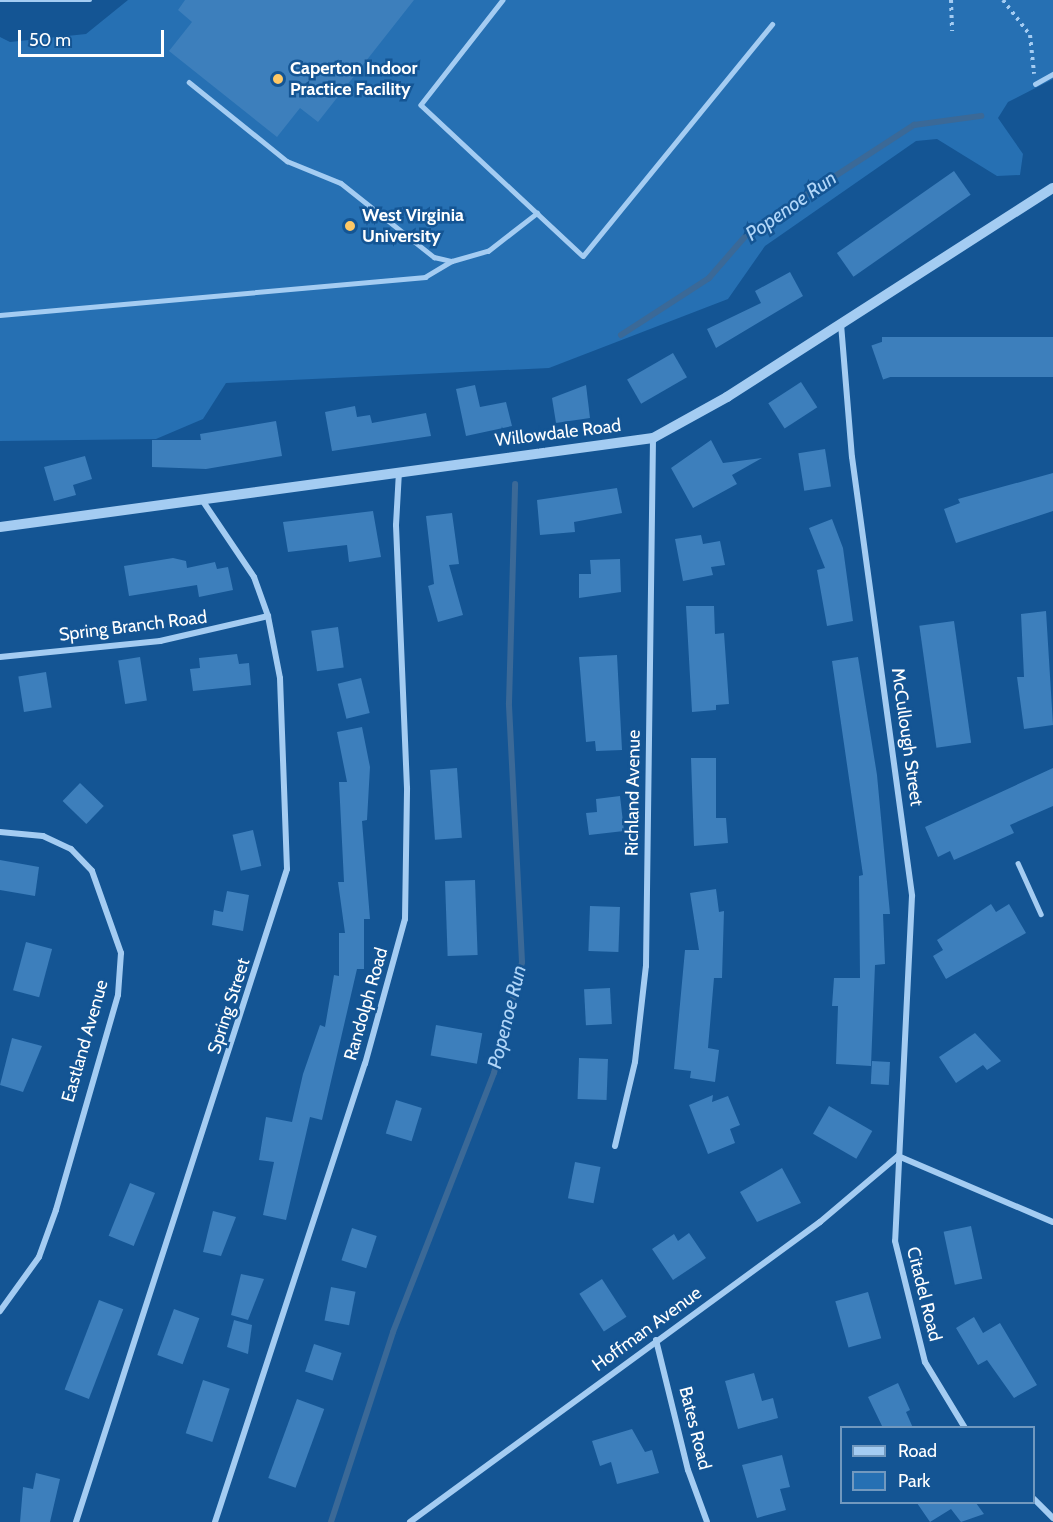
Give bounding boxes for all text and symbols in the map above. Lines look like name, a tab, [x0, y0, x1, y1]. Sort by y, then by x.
scale bar	[21, 18, 166, 56]
text: 50 m	[29, 29, 71, 51]
place label: Caperton Indoor Practice Facility	[290, 58, 417, 100]
marker: Caperton Indoor Practice Facility	[271, 72, 285, 86]
water label: Popenoe Run	[741, 166, 841, 246]
place label: West Virginia University	[362, 205, 464, 248]
marker: West Virginia University	[343, 219, 357, 233]
street label: Willowdale Road	[494, 415, 622, 451]
street label: Spring Branch Road	[58, 606, 208, 646]
street label: McCullough Street	[887, 666, 927, 808]
street label: Richland Avenue	[621, 730, 645, 856]
street label: Randolph Road	[340, 945, 392, 1063]
street label: Spring Street	[203, 955, 255, 1057]
water label: Popenoe Run	[483, 963, 531, 1071]
street label: Eastland Avenue	[57, 977, 113, 1105]
street label: Citadel Road	[902, 1244, 946, 1344]
street label: Hoffman Avenue	[588, 1282, 706, 1376]
street label: Bates Road	[674, 1384, 716, 1472]
legend	[840, 1426, 1035, 1504]
text: Road	[898, 1440, 937, 1462]
text: Park	[898, 1470, 930, 1492]

